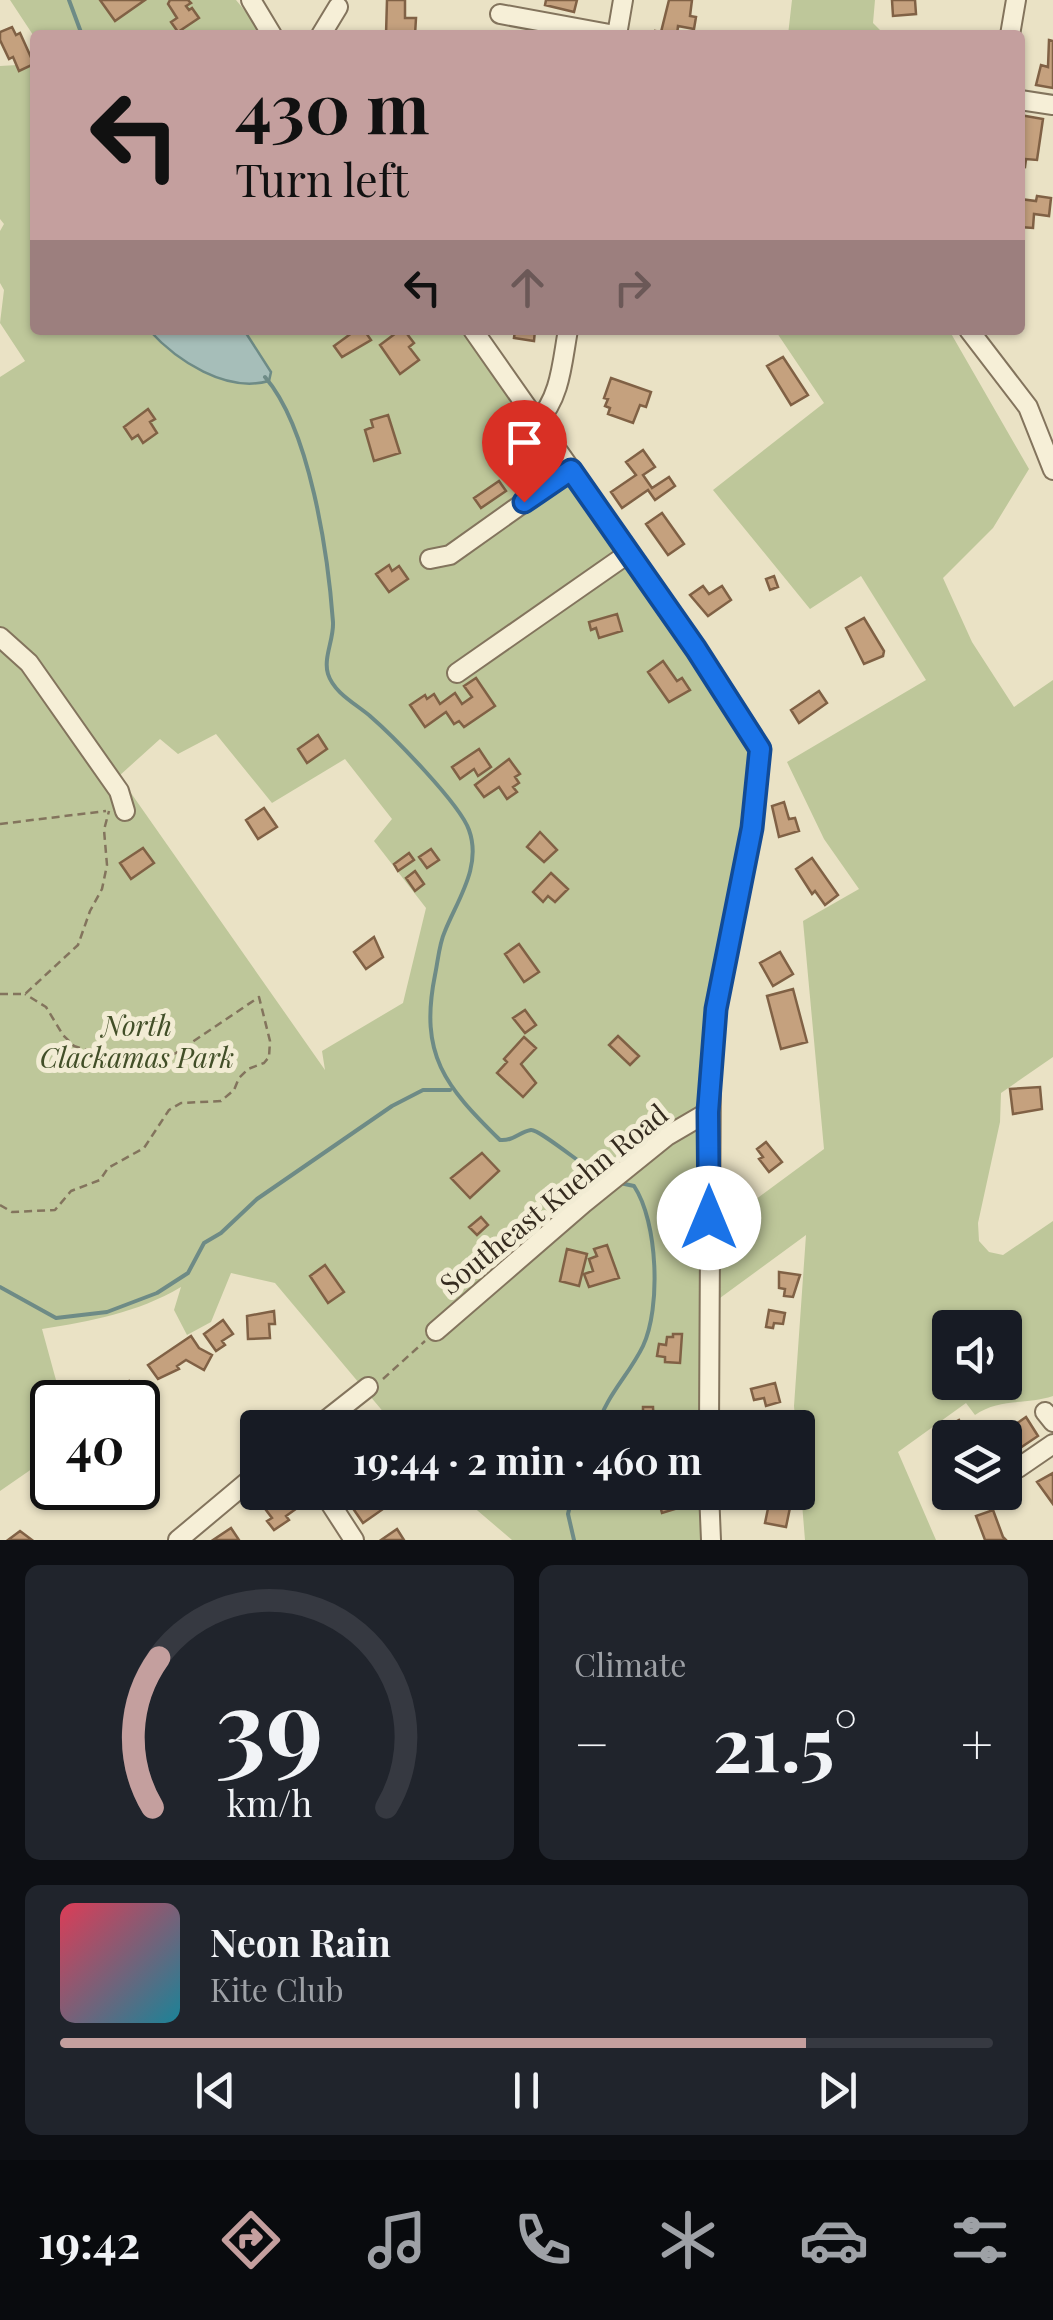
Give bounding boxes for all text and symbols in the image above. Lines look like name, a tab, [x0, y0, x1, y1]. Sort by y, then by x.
text: 430 m	[235, 58, 430, 152]
icon: left	[70, 70, 200, 200]
text: Turn left	[235, 148, 409, 208]
icon: left	[395, 260, 450, 315]
icon: ahead	[500, 260, 555, 315]
icon: right	[605, 260, 660, 315]
pin	[482, 400, 567, 503]
icon: arrive	[497, 415, 552, 470]
park label: North Clackamas Park	[40, 1006, 234, 1075]
street label: Southeast Kuehn Road	[431, 1095, 675, 1301]
position arrow	[657, 1166, 761, 1270]
map controls	[932, 1310, 1022, 1510]
button: sound	[932, 1310, 1022, 1400]
speed limit sign: 40	[30, 1380, 160, 1510]
button: layers	[932, 1420, 1022, 1510]
text: 19:44 · 2 min · 460 m	[353, 1434, 702, 1485]
text: Climate	[574, 1642, 686, 1685]
text: 39	[215, 1652, 324, 1791]
text: 21.5°	[713, 1691, 857, 1791]
text: −	[574, 1705, 610, 1779]
text: +	[961, 1705, 993, 1779]
text: km/h	[227, 1778, 312, 1826]
text: Neon Rain	[210, 1916, 391, 1967]
text: Kite Club	[210, 1967, 344, 2010]
icon: previous	[188, 2063, 243, 2118]
icon: pause	[499, 2063, 554, 2118]
icon: next	[810, 2063, 865, 2118]
icon: directions	[216, 2205, 286, 2275]
icon: music	[362, 2205, 432, 2275]
icon: phone	[508, 2205, 578, 2275]
icon: climate	[653, 2205, 723, 2275]
icon: car	[799, 2205, 869, 2275]
icon: filters	[945, 2205, 1015, 2275]
text: 19:42	[38, 2210, 140, 2270]

